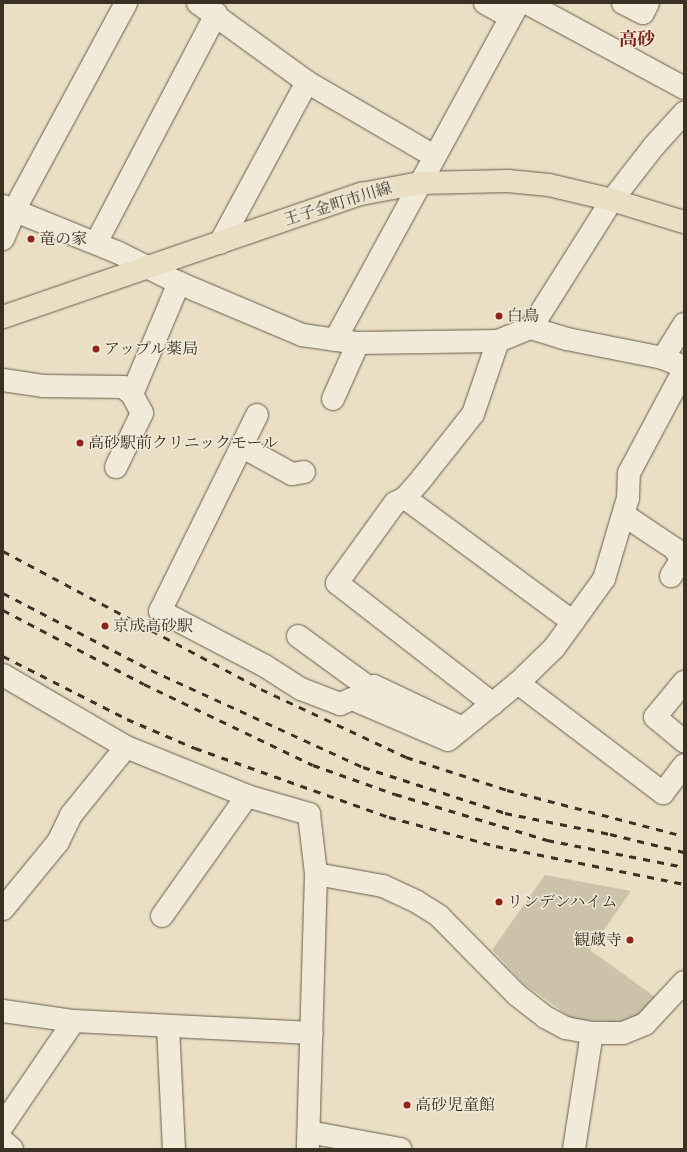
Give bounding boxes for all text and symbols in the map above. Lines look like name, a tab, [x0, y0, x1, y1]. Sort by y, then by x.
district label: 高砂	[619, 28, 655, 50]
street label: 王子金町市川線	[282, 178, 394, 230]
place label: 竜の家	[39, 229, 87, 249]
marker: 竜の家	[26, 234, 36, 244]
place label: 白鳥	[507, 306, 539, 326]
marker: 白鳥	[494, 311, 504, 321]
place label: アップル薬局	[104, 339, 200, 359]
marker: アップル薬局	[91, 344, 101, 354]
place label: 高砂駅前クリニックモール	[88, 433, 279, 453]
marker: 高砂駅前クリニックモール	[75, 438, 85, 448]
place label: 京成高砂駅	[113, 616, 193, 636]
marker: 京成高砂駅	[100, 621, 110, 631]
place label: リンデンハイム	[507, 892, 619, 912]
marker: リンデンハイム	[494, 897, 504, 907]
place label: 観蔵寺	[574, 930, 622, 950]
marker: 観蔵寺	[625, 935, 635, 945]
place label: 高砂児童館	[415, 1095, 495, 1115]
marker: 高砂児童館	[402, 1100, 412, 1110]

